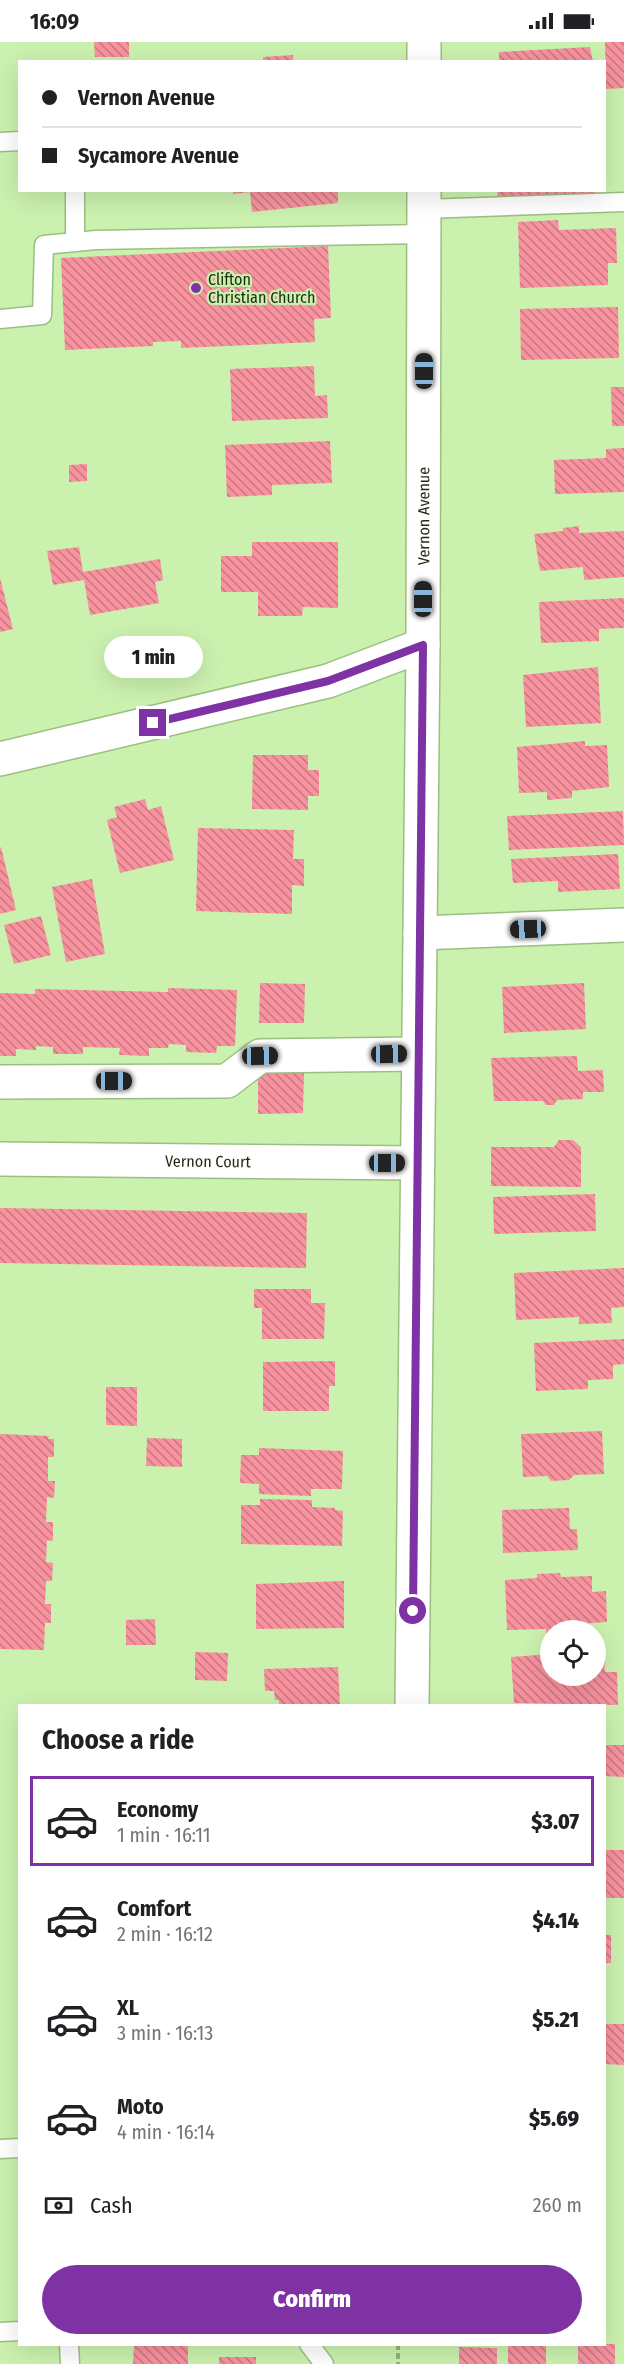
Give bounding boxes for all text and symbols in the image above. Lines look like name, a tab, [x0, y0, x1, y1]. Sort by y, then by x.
text: 16:09	[30, 8, 79, 35]
text: Vernon Avenue	[78, 84, 215, 111]
text: Sycamore Avenue	[78, 142, 239, 169]
place label: Clifton Christian Church	[208, 270, 315, 307]
marker: Clifton Christian Church	[189, 281, 203, 295]
car	[415, 353, 433, 389]
street label: Vernon Avenue	[414, 467, 433, 565]
car	[414, 581, 432, 617]
callout: 1 min	[104, 636, 202, 678]
text: 1 min	[132, 645, 175, 669]
route end	[139, 709, 166, 736]
car	[510, 919, 546, 939]
car	[371, 1045, 407, 1063]
car	[242, 1047, 278, 1065]
car	[96, 1072, 132, 1090]
street label: Vernon Court	[165, 1152, 252, 1171]
car	[369, 1154, 405, 1172]
route start	[399, 1597, 426, 1624]
map controls	[540, 1620, 606, 1686]
button: locate	[540, 1620, 606, 1686]
text: Choose a ride	[42, 1724, 194, 1756]
icon: car	[45, 1794, 99, 1848]
text: Economy	[117, 1796, 198, 1823]
text: $3.07	[531, 1808, 579, 1835]
text: 1 min · 16:11	[117, 1823, 211, 1847]
icon: car	[45, 1893, 99, 1947]
text: Comfort	[117, 1895, 191, 1922]
text: $4.14	[532, 1907, 579, 1934]
text: 2 min · 16:12	[117, 1922, 213, 1946]
icon: car	[45, 1992, 99, 2046]
text: XL	[117, 1994, 139, 2021]
text: $5.21	[532, 2006, 579, 2033]
text: 3 min · 16:13	[117, 2021, 213, 2045]
icon: car	[45, 2091, 99, 2145]
text: Moto	[117, 2093, 164, 2120]
text: $5.69	[529, 2105, 579, 2132]
text: 4 min · 16:14	[117, 2120, 215, 2144]
icon: cash	[42, 2189, 75, 2222]
text: Cash	[90, 2192, 133, 2219]
text: 260 m	[533, 2193, 582, 2217]
button: Confirm	[42, 2265, 582, 2334]

